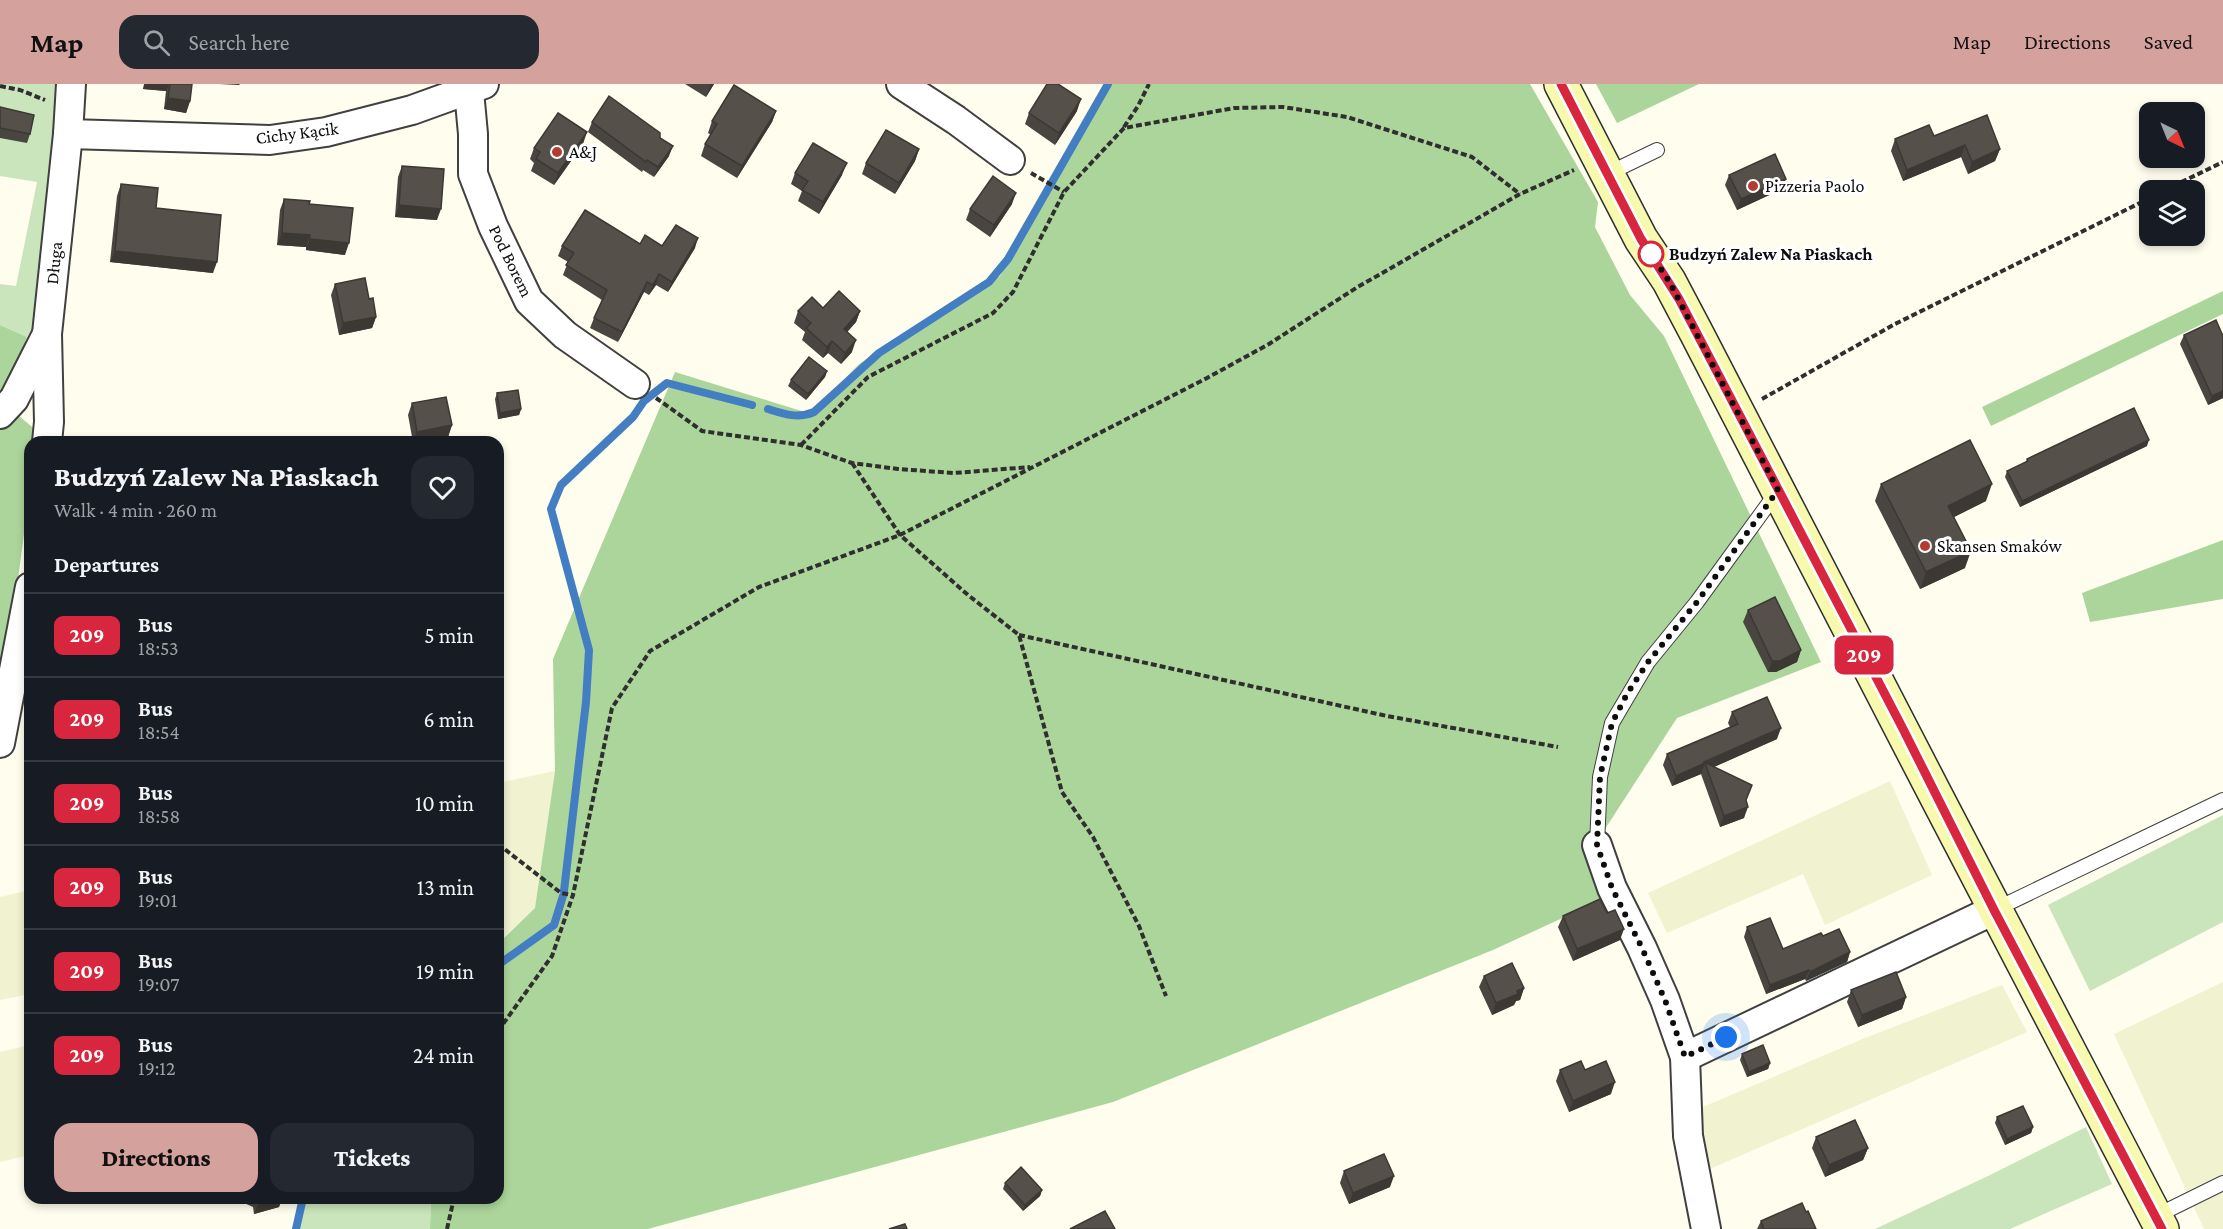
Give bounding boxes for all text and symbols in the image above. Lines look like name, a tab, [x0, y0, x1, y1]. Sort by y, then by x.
search box	[119, 15, 539, 69]
icon: search	[140, 26, 173, 59]
text: Map	[30, 27, 83, 58]
text: Search here	[188, 30, 289, 55]
text: Map	[1953, 30, 1991, 54]
text: Directions	[2024, 30, 2111, 54]
text: Saved	[2144, 30, 2193, 54]
north arrow	[2139, 102, 2205, 168]
map controls	[2139, 102, 2205, 246]
street label: Cichy Kącik	[254, 118, 340, 148]
place label: A&J	[569, 142, 597, 162]
marker: A&J	[550, 145, 564, 159]
place label: Pizzeria Paolo	[1765, 176, 1864, 196]
marker: Pizzeria Paolo	[1746, 179, 1760, 193]
button: layers	[2139, 180, 2205, 246]
street label: Pod Borem	[485, 222, 537, 301]
street label: Długa	[42, 240, 66, 286]
marker: Budzyń Zalew Na Piaskach	[1638, 241, 1664, 267]
place label: Budzyń Zalew Na Piaskach	[1669, 244, 1873, 264]
button: heart	[411, 456, 474, 519]
text: Budzyń Zalew Na Piaskach	[54, 461, 379, 492]
text: Walk · 4 min · 260 m	[54, 499, 217, 521]
place label: Skansen Smaków	[1937, 536, 2063, 556]
marker: Skansen Smaków	[1918, 539, 1932, 553]
text: Departures	[54, 552, 159, 577]
text: Bus	[138, 612, 172, 637]
text: 209	[70, 623, 104, 647]
text: 5 min	[424, 623, 474, 648]
line badge: 209	[1830, 636, 1898, 674]
text: 18:53	[138, 637, 179, 659]
text: 209	[1847, 643, 1881, 667]
text: Bus	[138, 696, 172, 721]
text: 209	[70, 707, 104, 731]
text: 6 min	[423, 707, 474, 732]
text: 18:54	[138, 721, 180, 743]
text: Bus	[138, 780, 172, 805]
text: 209	[70, 791, 104, 815]
text: 10 min	[415, 791, 474, 816]
text: 18:58	[138, 805, 180, 827]
text: Bus	[138, 864, 172, 889]
text: 209	[70, 875, 104, 899]
text: 13 min	[417, 875, 474, 900]
text: 19:01	[138, 889, 177, 911]
text: Bus	[138, 948, 172, 973]
text: 209	[70, 959, 104, 983]
text: 19 min	[416, 959, 474, 984]
text: 19:07	[138, 973, 179, 995]
your location	[1711, 1022, 1741, 1052]
text: Bus	[138, 1032, 172, 1057]
text: 209	[70, 1043, 104, 1067]
text: 24 min	[413, 1043, 474, 1068]
text: 19:12	[138, 1057, 176, 1079]
button: Directions	[54, 1123, 258, 1192]
button: Tickets	[270, 1123, 474, 1192]

